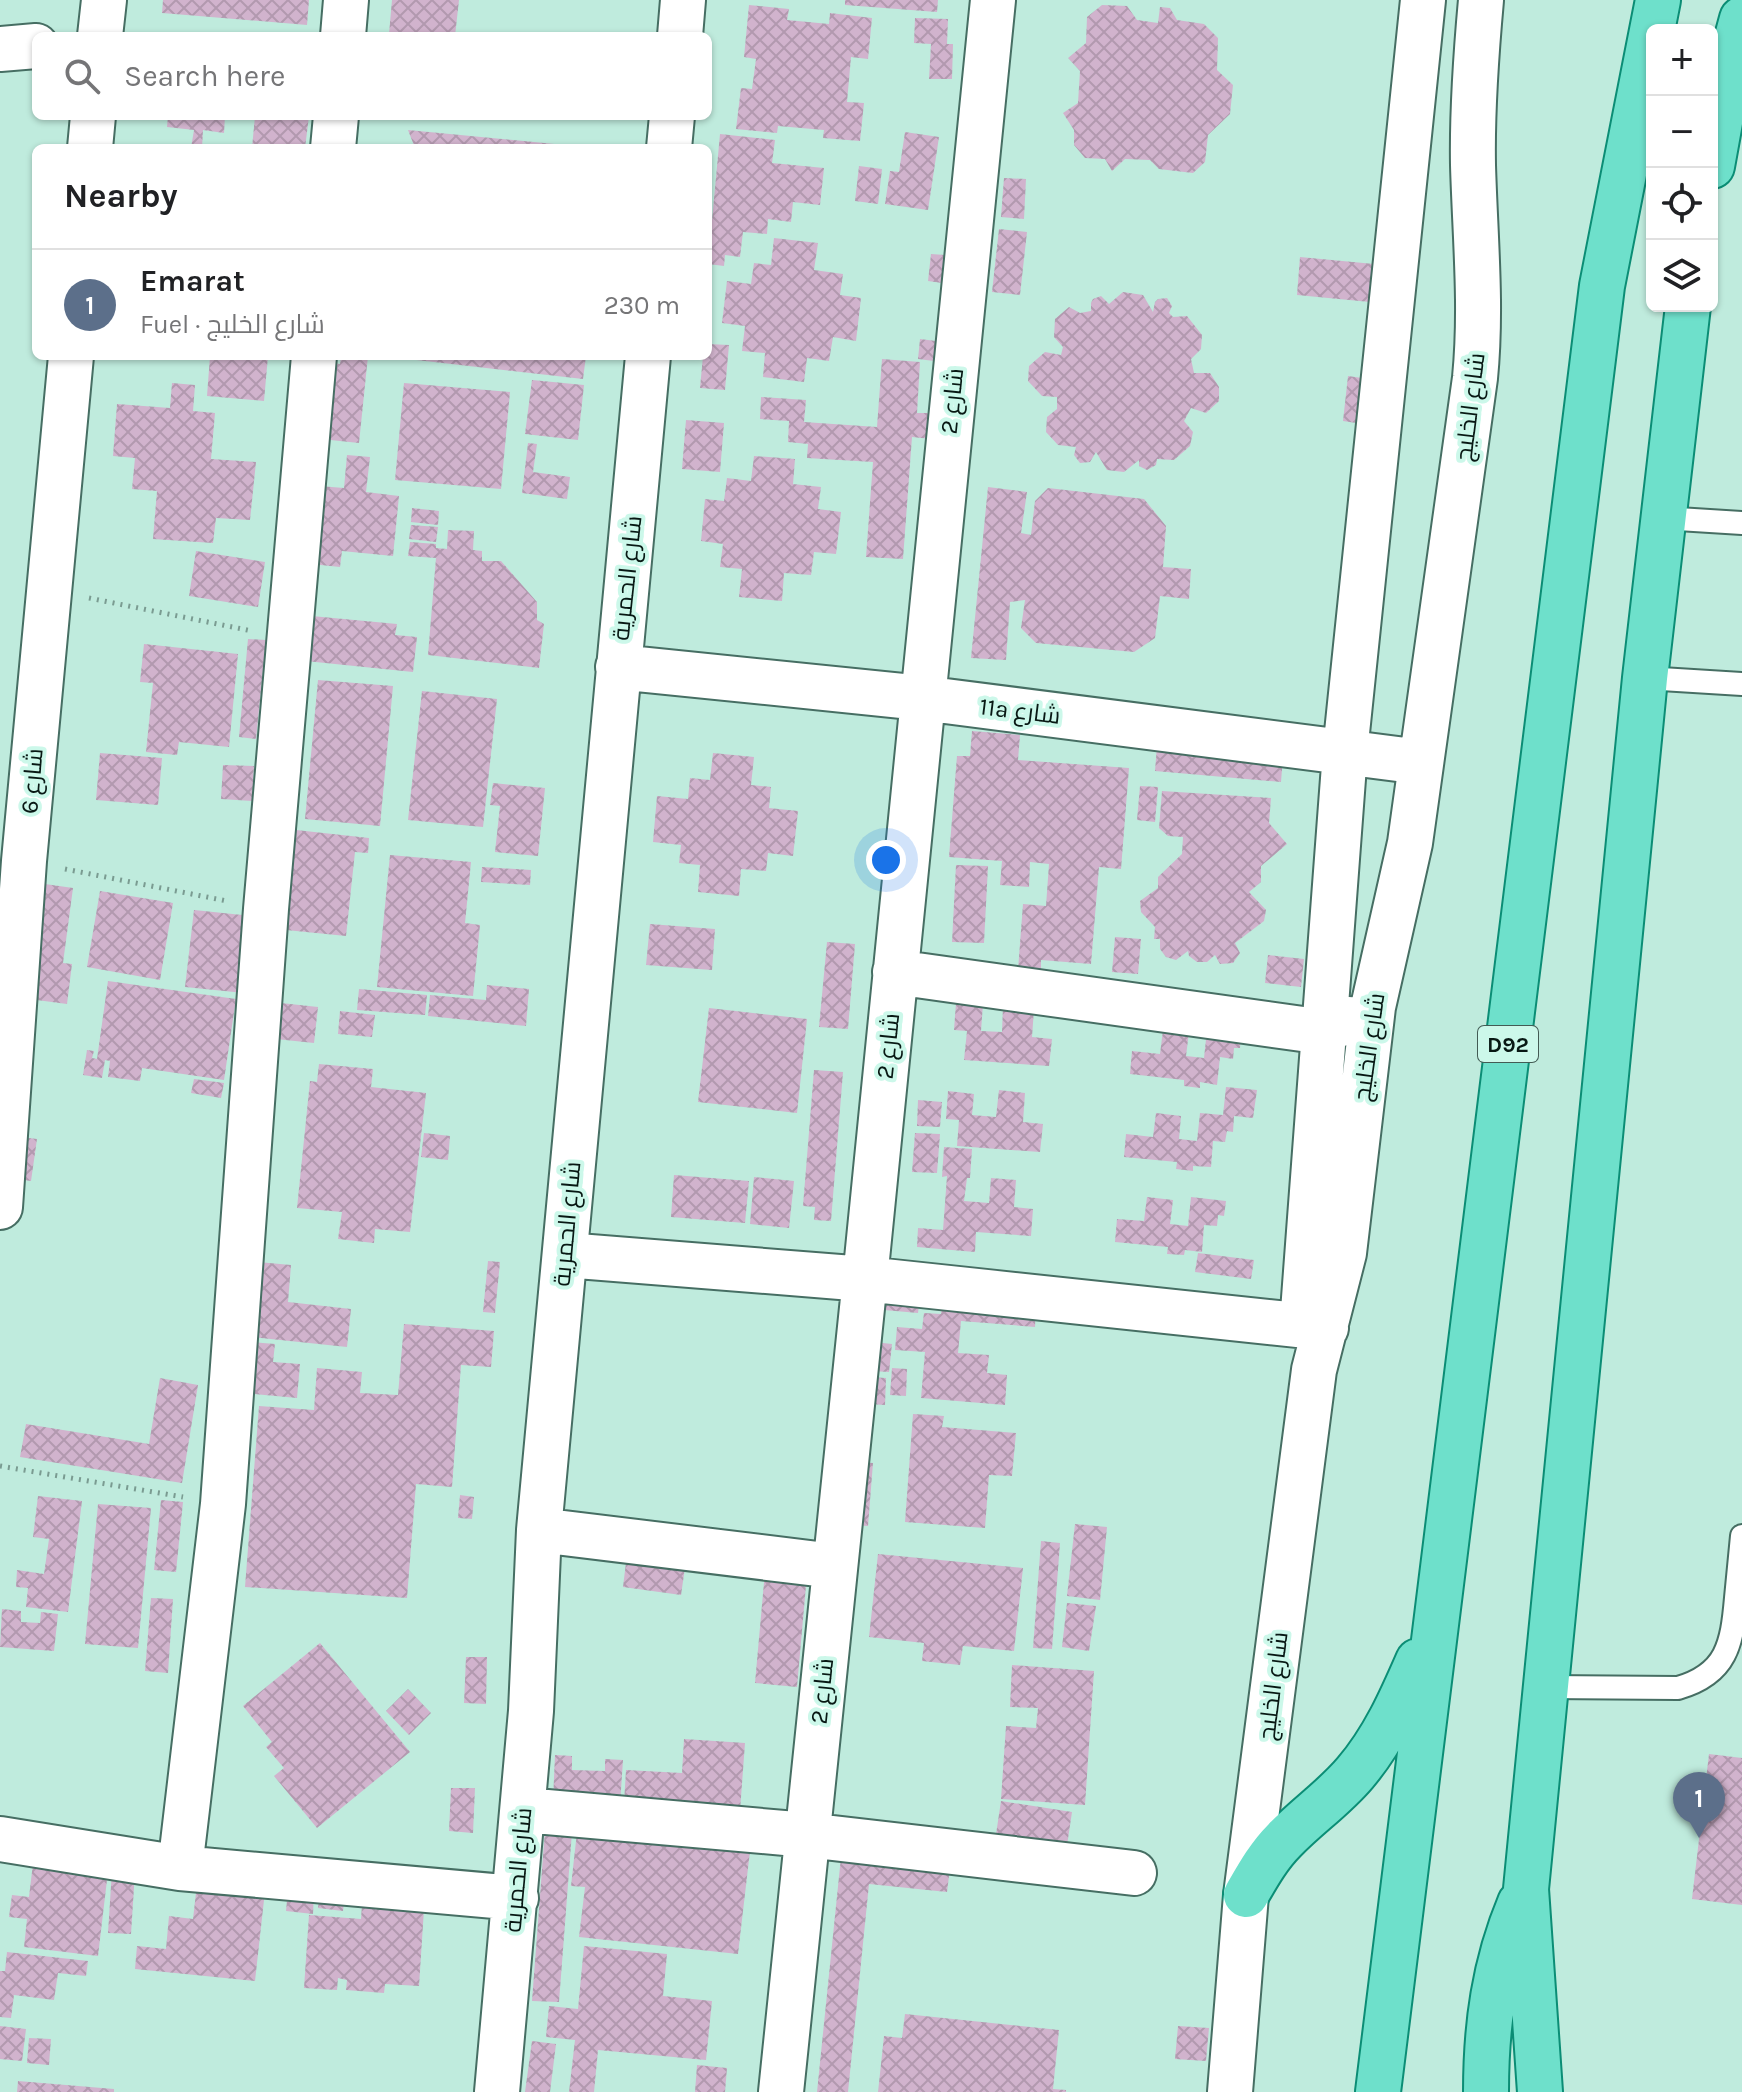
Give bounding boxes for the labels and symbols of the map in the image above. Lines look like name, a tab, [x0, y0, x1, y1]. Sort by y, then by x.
street label: شارع الخليج	[1449, 351, 1493, 463]
street label: شارع 2	[935, 367, 971, 436]
street label: شارع الحمرية	[607, 514, 649, 642]
street label: 11a شارع	[978, 692, 1062, 732]
street label: شارع 6	[15, 747, 51, 815]
your location	[866, 840, 906, 880]
street label: شارع الخليج	[1348, 991, 1392, 1103]
street label: شارع 2	[871, 1012, 907, 1081]
road number: D92	[1478, 1026, 1538, 1062]
street label: شارع الحمرية	[548, 1160, 588, 1288]
street label: شارع الخليج	[1252, 1630, 1296, 1742]
street label: شارع 2	[805, 1657, 841, 1726]
pin: 1	[1673, 1772, 1725, 1838]
street label: شارع الحمرية	[499, 1806, 539, 1934]

